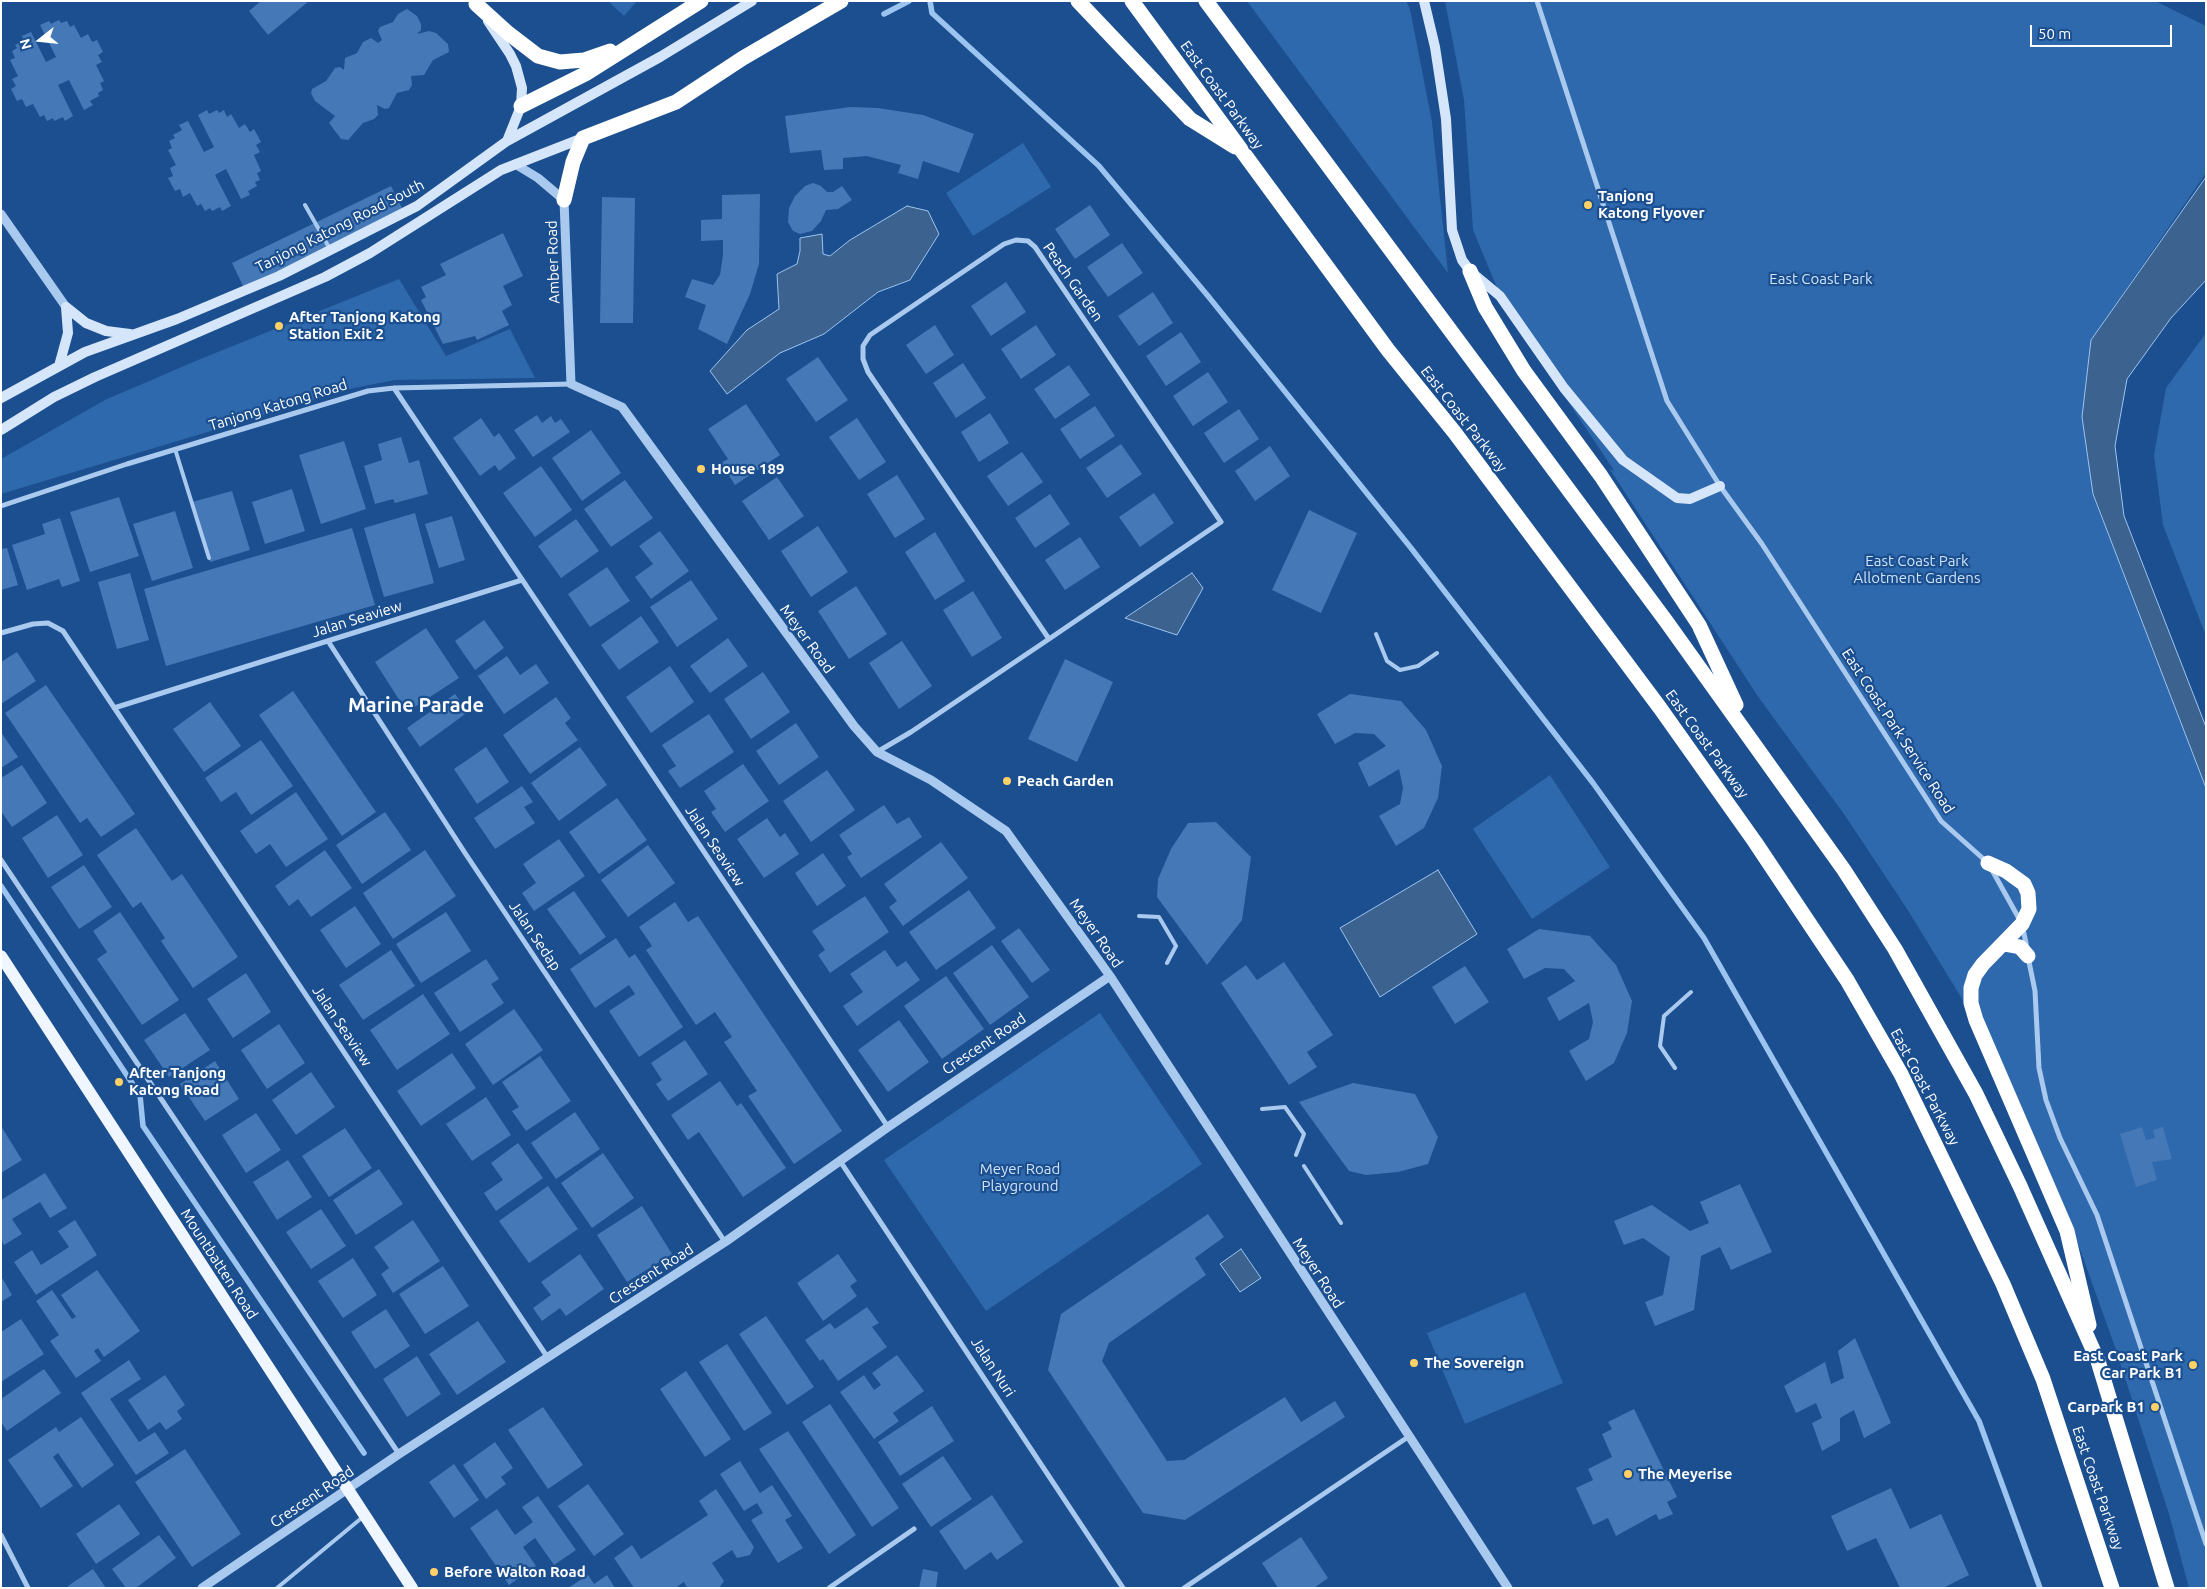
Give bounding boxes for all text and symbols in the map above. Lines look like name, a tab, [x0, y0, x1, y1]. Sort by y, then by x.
north arrow	[15, 15, 65, 65]
scale bar	[2032, 15, 2174, 47]
text: 50 m	[2038, 25, 2071, 42]
text: N	[16, 37, 35, 51]
street label: East Coast Parkway	[1177, 37, 1267, 153]
street label: Tanjong Katong Road South	[253, 176, 427, 276]
place label: Tanjong Katong Flyover	[1598, 187, 1705, 222]
marker: Tanjong Katong Flyover	[1582, 199, 1594, 211]
street label: Amber Road	[543, 220, 563, 304]
street label: Peach Garden	[1039, 239, 1107, 325]
park label: East Coast Park	[1769, 270, 1873, 288]
place label: After Tanjong Katong Station Exit 2	[289, 308, 440, 343]
marker: After Tanjong Katong Station Exit 2	[273, 320, 285, 332]
street label: East Coast Parkway	[1417, 362, 1511, 476]
street label: Tanjong Katong Road	[207, 375, 349, 435]
place label: House 189	[711, 460, 784, 478]
marker: House 189	[695, 463, 707, 475]
park label: East Coast Park Allotment Gardens	[1854, 552, 1980, 587]
street label: Jalan Seaview	[310, 597, 404, 641]
street label: Meyer Road	[776, 601, 838, 677]
street label: East Coast Park Service Road	[1838, 645, 1958, 817]
street label: East Coast Parkway	[1662, 686, 1752, 802]
district label: Marine Parade	[348, 693, 484, 717]
place label: Peach Garden	[1017, 772, 1114, 790]
marker: Peach Garden	[1001, 775, 1013, 787]
street label: Jalan Seaview	[681, 802, 749, 890]
street label: Meyer Road	[1066, 895, 1126, 971]
street label: Jalan Sedap	[505, 898, 565, 974]
street label: Jalan Seaview	[308, 982, 376, 1070]
street label: Crescent Road	[939, 1009, 1029, 1079]
street label: East Coast Parkway	[1887, 1025, 1963, 1149]
place label: After Tanjong Katong Road	[129, 1064, 226, 1099]
marker: After Tanjong Katong Road	[113, 1076, 125, 1088]
park label: Meyer Road Playground	[980, 1160, 1060, 1195]
street label: Mountbatten Road	[177, 1205, 261, 1323]
street label: Meyer Road	[1289, 1234, 1347, 1312]
street label: Crescent Road	[605, 1240, 697, 1308]
street label: Jalan Nuri	[967, 1334, 1019, 1400]
place label: East Coast Park Car Park B1	[2073, 1347, 2183, 1382]
place label: The Sovereign	[1424, 1354, 1524, 1372]
marker: The Sovereign	[1408, 1357, 1420, 1369]
marker: East Coast Park Car Park B1	[2187, 1359, 2199, 1371]
place label: Carpark B1	[2067, 1398, 2145, 1416]
marker: Carpark B1	[2149, 1401, 2161, 1413]
street label: East Coast Parkway	[2068, 1424, 2128, 1552]
street label: Crescent Road	[267, 1462, 357, 1532]
place label: The Meyerise	[1638, 1465, 1732, 1483]
marker: The Meyerise	[1622, 1468, 1634, 1480]
place label: Before Walton Road	[444, 1563, 586, 1581]
marker: Before Walton Road	[428, 1566, 440, 1578]

